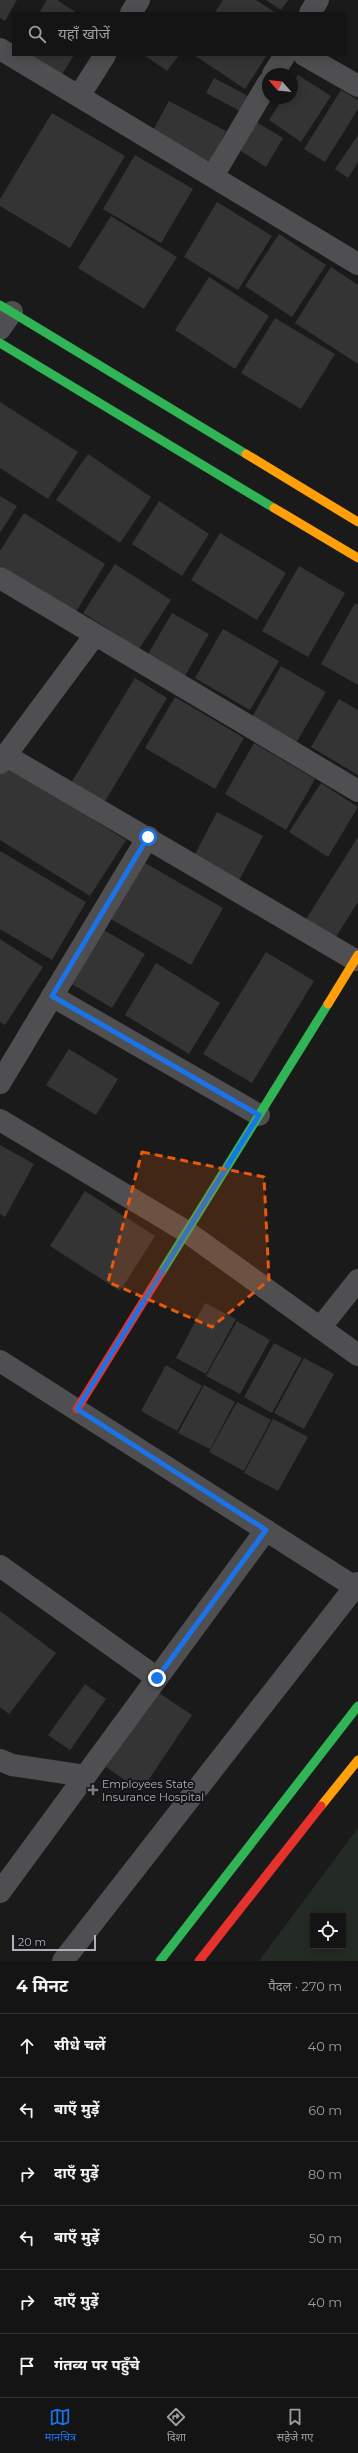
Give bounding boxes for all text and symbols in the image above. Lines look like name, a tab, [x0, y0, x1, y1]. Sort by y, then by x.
search box	[12, 12, 346, 56]
icon: search	[26, 23, 48, 45]
text: यहाँ खोजें	[58, 24, 110, 43]
north arrow	[262, 68, 298, 104]
route start	[139, 828, 157, 846]
route end	[148, 1669, 166, 1687]
place label: Employees State Insurance Hospital	[102, 1777, 204, 1804]
marker: Employees State Insurance Hospital	[87, 1784, 99, 1796]
map controls	[310, 1913, 346, 1949]
button: locate	[310, 1913, 346, 1949]
scale bar	[12, 1933, 96, 1952]
text: 20 m	[18, 1935, 46, 1949]
text: 4 मिनट	[16, 1976, 68, 1996]
text: पैदल · 270 m	[268, 1978, 342, 1994]
icon: ahead	[16, 2035, 38, 2057]
text: सीधे चलें	[54, 2035, 106, 2054]
text: 40 m	[308, 2038, 342, 2054]
icon: left	[16, 2099, 38, 2121]
text: बाएँ मुड़ें	[54, 2099, 99, 2118]
text: 60 m	[308, 2102, 342, 2118]
icon: right	[16, 2163, 38, 2185]
text: दाएँ मुड़ें	[54, 2163, 99, 2182]
text: 80 m	[308, 2166, 342, 2182]
icon: left	[16, 2227, 38, 2249]
text: बाएँ मुड़ें	[54, 2227, 99, 2246]
text: 50 m	[309, 2230, 342, 2246]
icon: right	[16, 2291, 38, 2313]
text: दाएँ मुड़ें	[54, 2291, 99, 2310]
text: 40 m	[308, 2294, 342, 2310]
icon: arrive	[16, 2355, 38, 2377]
text: गंतव्य पर पहुँचे	[54, 2355, 140, 2374]
tab: मानचित्र	[45, 2406, 76, 2445]
tab: दिशा	[165, 2406, 187, 2445]
tab: सहेजे गए	[277, 2406, 313, 2445]

